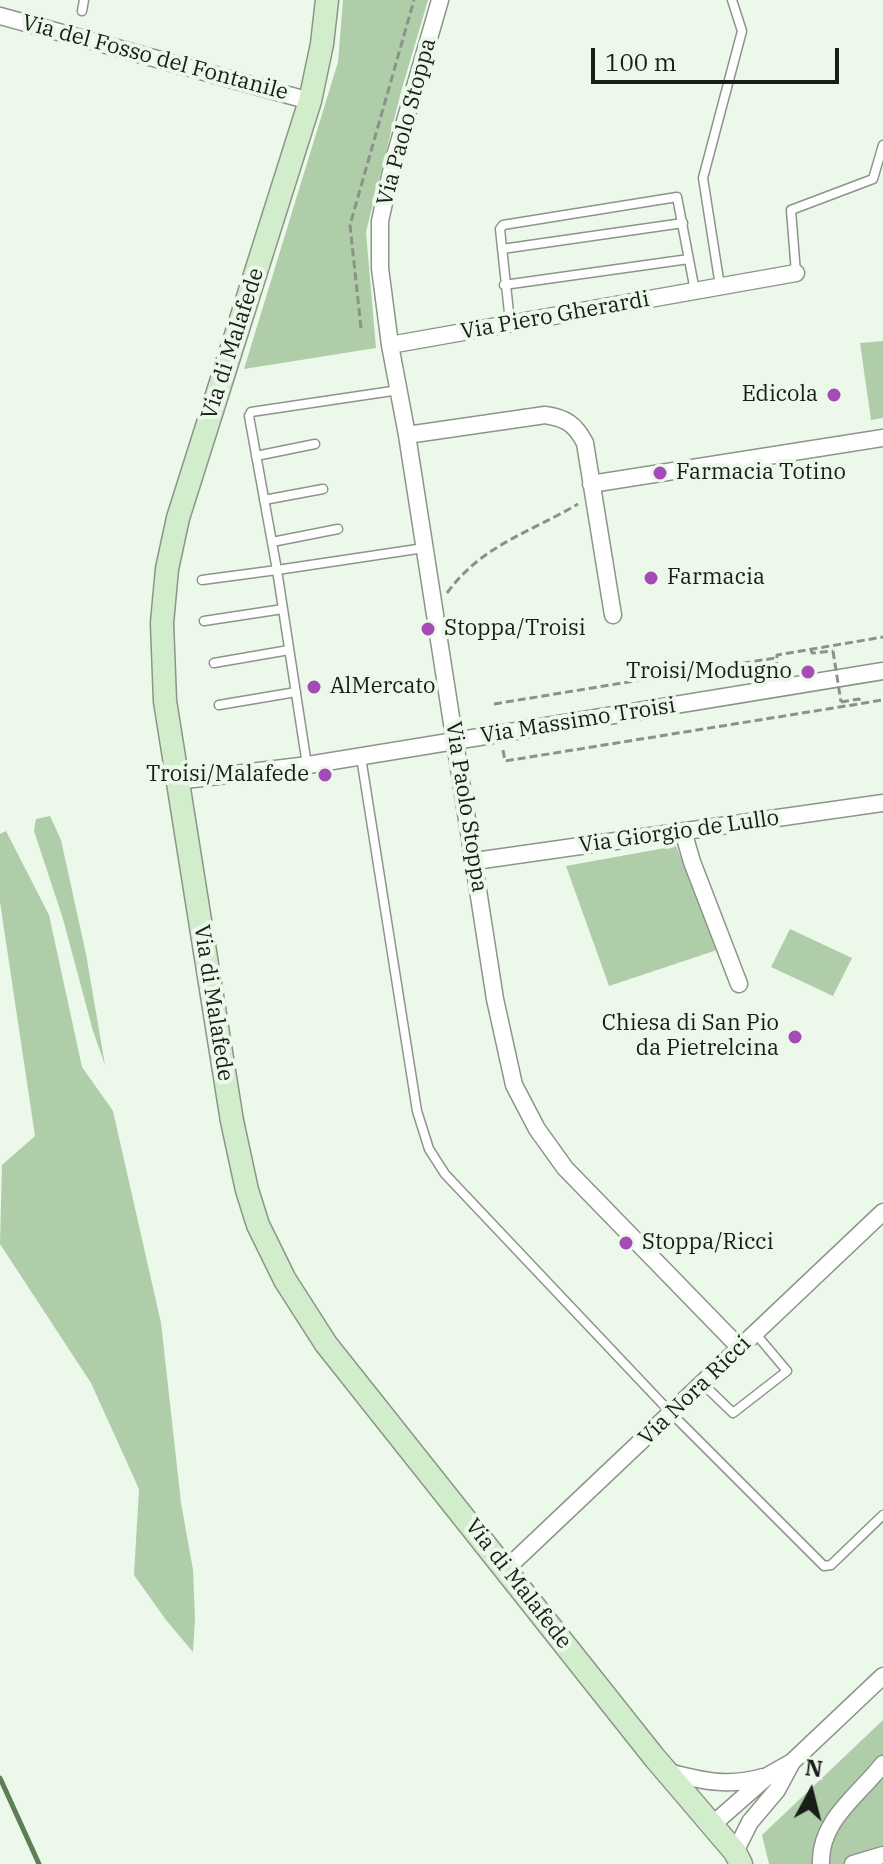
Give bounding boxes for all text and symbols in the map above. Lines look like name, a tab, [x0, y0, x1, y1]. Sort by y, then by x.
street label: Via del Fosso del Fontanile	[19, 10, 291, 106]
scale bar	[595, 32, 843, 82]
street label: Via Paolo Stoppa	[372, 35, 442, 209]
text: 100 m	[605, 46, 677, 78]
street label: Via di Malafede	[196, 265, 270, 423]
street label: Via Piero Gherardi	[459, 286, 651, 346]
place label: Edicola	[742, 382, 818, 408]
marker: Edicola	[825, 386, 843, 404]
place label: Farmacia Totino	[676, 460, 846, 486]
marker: Farmacia Totino	[651, 464, 669, 482]
place label: Farmacia	[667, 565, 765, 591]
marker: Farmacia	[642, 569, 660, 587]
place label: Stoppa/Troisi	[444, 616, 586, 642]
marker: Stoppa/Troisi	[419, 620, 437, 638]
place label: Troisi/Modugno	[626, 659, 792, 685]
marker: Troisi/Modugno	[799, 663, 817, 681]
place label: AlMercato	[330, 674, 435, 700]
marker: AlMercato	[305, 678, 323, 696]
street label: Via Massimo Troisi	[479, 693, 677, 749]
street label: Via Paolo Stoppa	[439, 720, 493, 894]
place label: Troisi/Malafede	[146, 762, 309, 788]
marker: Troisi/Malafede	[316, 766, 334, 784]
street label: Via Giorgio de Lullo	[577, 805, 781, 859]
street label: Via di Malafede	[188, 923, 238, 1083]
place label: Chiesa di San Pio da Pietrelcina	[602, 1011, 779, 1062]
marker: Chiesa di San Pio da Pietrelcina	[786, 1028, 804, 1046]
place label: Stoppa/Ricci	[642, 1230, 774, 1256]
marker: Stoppa/Ricci	[617, 1234, 635, 1252]
street label: Via Nora Ricci	[633, 1331, 757, 1451]
street label: Via di Malafede	[459, 1514, 577, 1654]
north arrow	[771, 1752, 851, 1832]
text: N	[804, 1752, 824, 1783]

